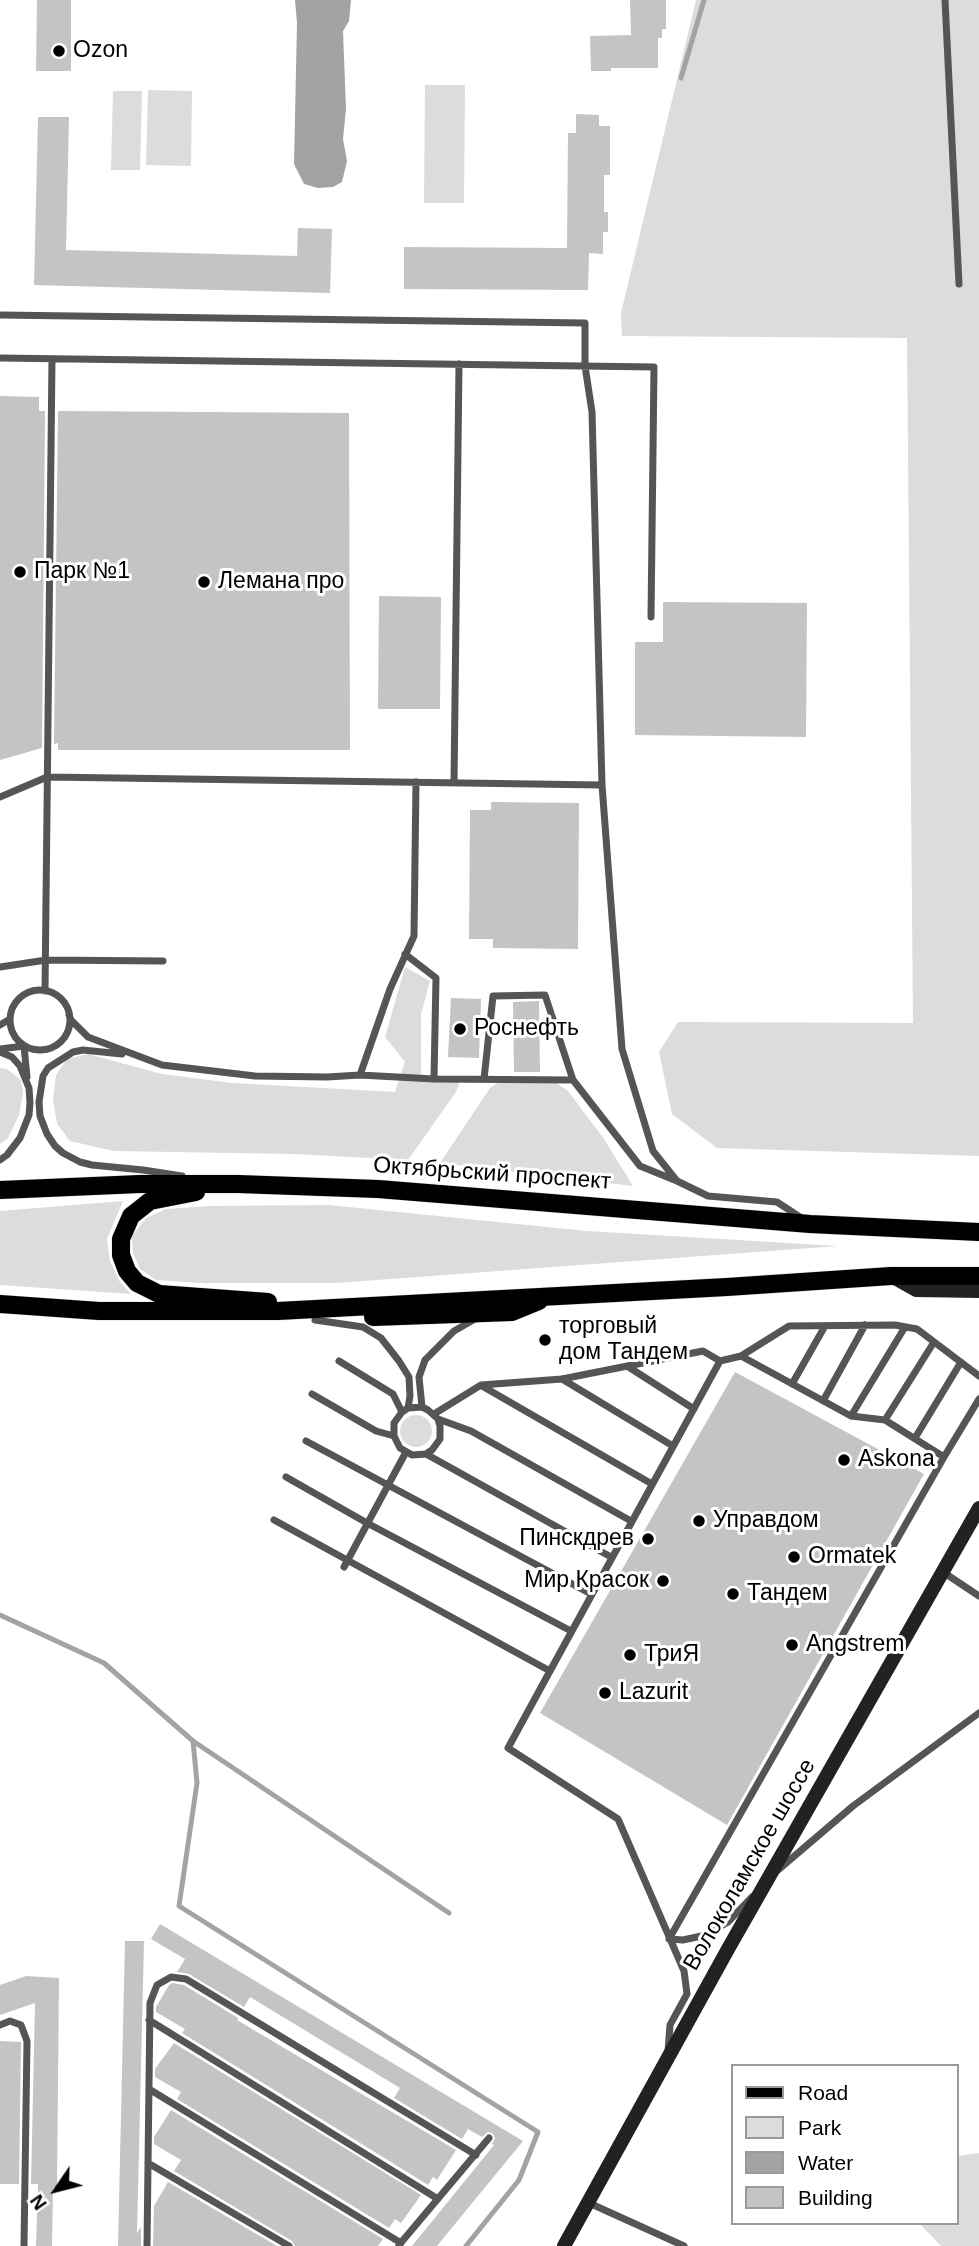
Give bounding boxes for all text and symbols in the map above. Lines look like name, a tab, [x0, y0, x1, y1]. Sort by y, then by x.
place label: Ozon	[73, 37, 128, 65]
marker: Ozon	[51, 43, 67, 59]
place label: Парк №1	[34, 558, 130, 586]
marker: Парк №1	[12, 564, 28, 580]
place label: Лемана про	[218, 568, 344, 596]
marker: Лемана про	[196, 574, 212, 590]
place label: Роснефть	[474, 1015, 579, 1043]
marker: Роснефть	[452, 1021, 468, 1037]
street label: Октябрьский проспект	[372, 1152, 612, 1196]
place label: торговый дом Тандем	[559, 1313, 688, 1367]
marker: торговый дом Тандем	[537, 1332, 553, 1348]
place label: Askona	[858, 1446, 935, 1474]
marker: Askona	[836, 1452, 852, 1468]
place label: Управдом	[713, 1507, 819, 1535]
marker: Управдом	[691, 1513, 707, 1529]
place label: Пинскдрев	[519, 1525, 634, 1553]
marker: Пинскдрев	[640, 1531, 656, 1547]
place label: Ormatek	[808, 1543, 896, 1571]
marker: Ormatek	[786, 1549, 802, 1565]
place label: Мир Красок	[524, 1567, 649, 1595]
marker: Мир Красок	[655, 1573, 671, 1589]
place label: Тандем	[747, 1580, 828, 1608]
marker: Тандем	[725, 1586, 741, 1602]
place label: Angstrem	[806, 1631, 904, 1659]
marker: Angstrem	[784, 1637, 800, 1653]
place label: ТриЯ	[644, 1641, 699, 1669]
marker: ТриЯ	[622, 1647, 638, 1663]
place label: Lazurit	[619, 1679, 688, 1707]
marker: Lazurit	[597, 1685, 613, 1701]
street label: Волоколамское шоссе	[678, 1754, 822, 1976]
legend	[730, 2064, 958, 2225]
text: Road	[798, 2081, 848, 2104]
text: Park	[798, 2116, 841, 2139]
text: Water	[798, 2151, 853, 2174]
north arrow	[21, 2155, 91, 2225]
text: Building	[798, 2186, 873, 2209]
text: N	[26, 2191, 51, 2214]

